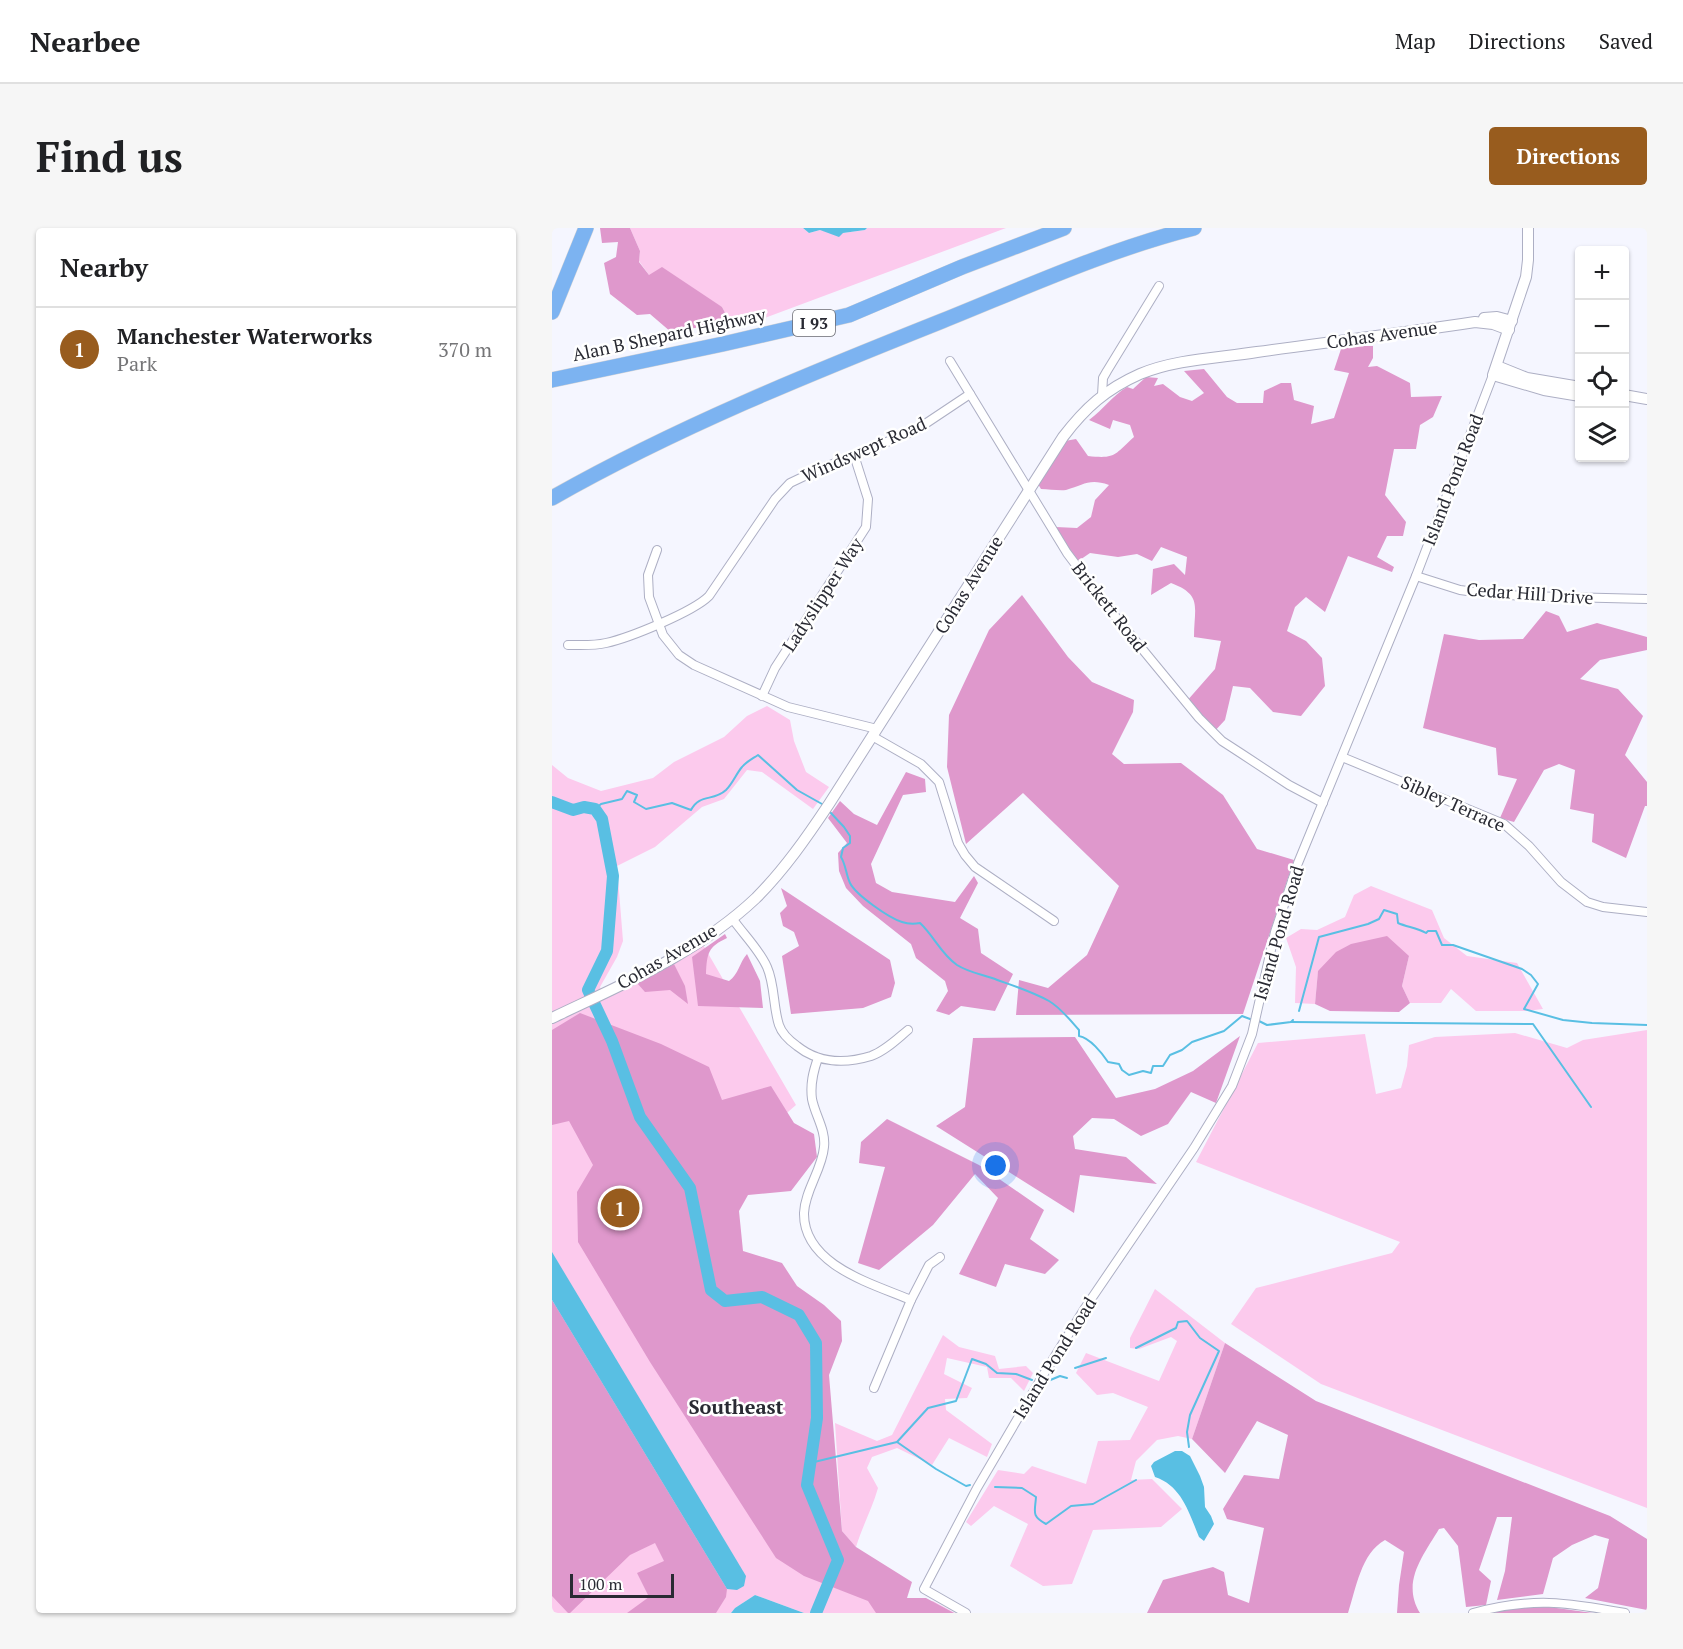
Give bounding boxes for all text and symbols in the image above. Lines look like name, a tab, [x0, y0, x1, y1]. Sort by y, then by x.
text: Nearbee	[30, 23, 140, 60]
text: Map	[1395, 27, 1436, 55]
text: Directions	[1469, 27, 1566, 55]
text: Saved	[1599, 27, 1653, 55]
button: Directions	[1489, 127, 1647, 185]
text: Find us	[36, 128, 183, 184]
map controls	[1575, 246, 1629, 462]
button: +	[1575, 246, 1629, 300]
text: Nearby	[60, 250, 148, 284]
button: −	[1575, 300, 1629, 354]
street label: Alan B Shepard Highway	[570, 302, 769, 366]
road number: I 93	[793, 310, 835, 336]
street label: Cohas Avenue	[1325, 314, 1439, 354]
text: Manchester Waterworks	[117, 321, 372, 350]
text: 1	[74, 336, 85, 363]
text: 370 m	[438, 336, 492, 363]
text: Park	[117, 350, 157, 377]
button: locate	[1575, 354, 1629, 408]
button: layers	[1575, 408, 1629, 462]
street label: Island Pond Road	[1416, 410, 1488, 549]
street label: Windswept Road	[798, 411, 930, 487]
street label: Cohas Avenue	[928, 531, 1008, 638]
street label: Ladyslipper Way	[776, 532, 868, 656]
street label: Brickett Road	[1067, 557, 1152, 656]
street label: Cedar Hill Drive	[1466, 577, 1594, 609]
street label: Sibley Terrace	[1398, 769, 1509, 837]
street label: Island Pond Road	[1247, 863, 1309, 1003]
street label: Cohas Avenue	[612, 918, 721, 994]
your location	[981, 1151, 1010, 1180]
pin: 1	[600, 1186, 640, 1230]
street label: Island Pond Road	[1007, 1292, 1101, 1423]
district label: Southeast	[688, 1393, 784, 1420]
scale bar	[570, 1571, 674, 1598]
text: 100 m	[579, 1573, 622, 1595]

